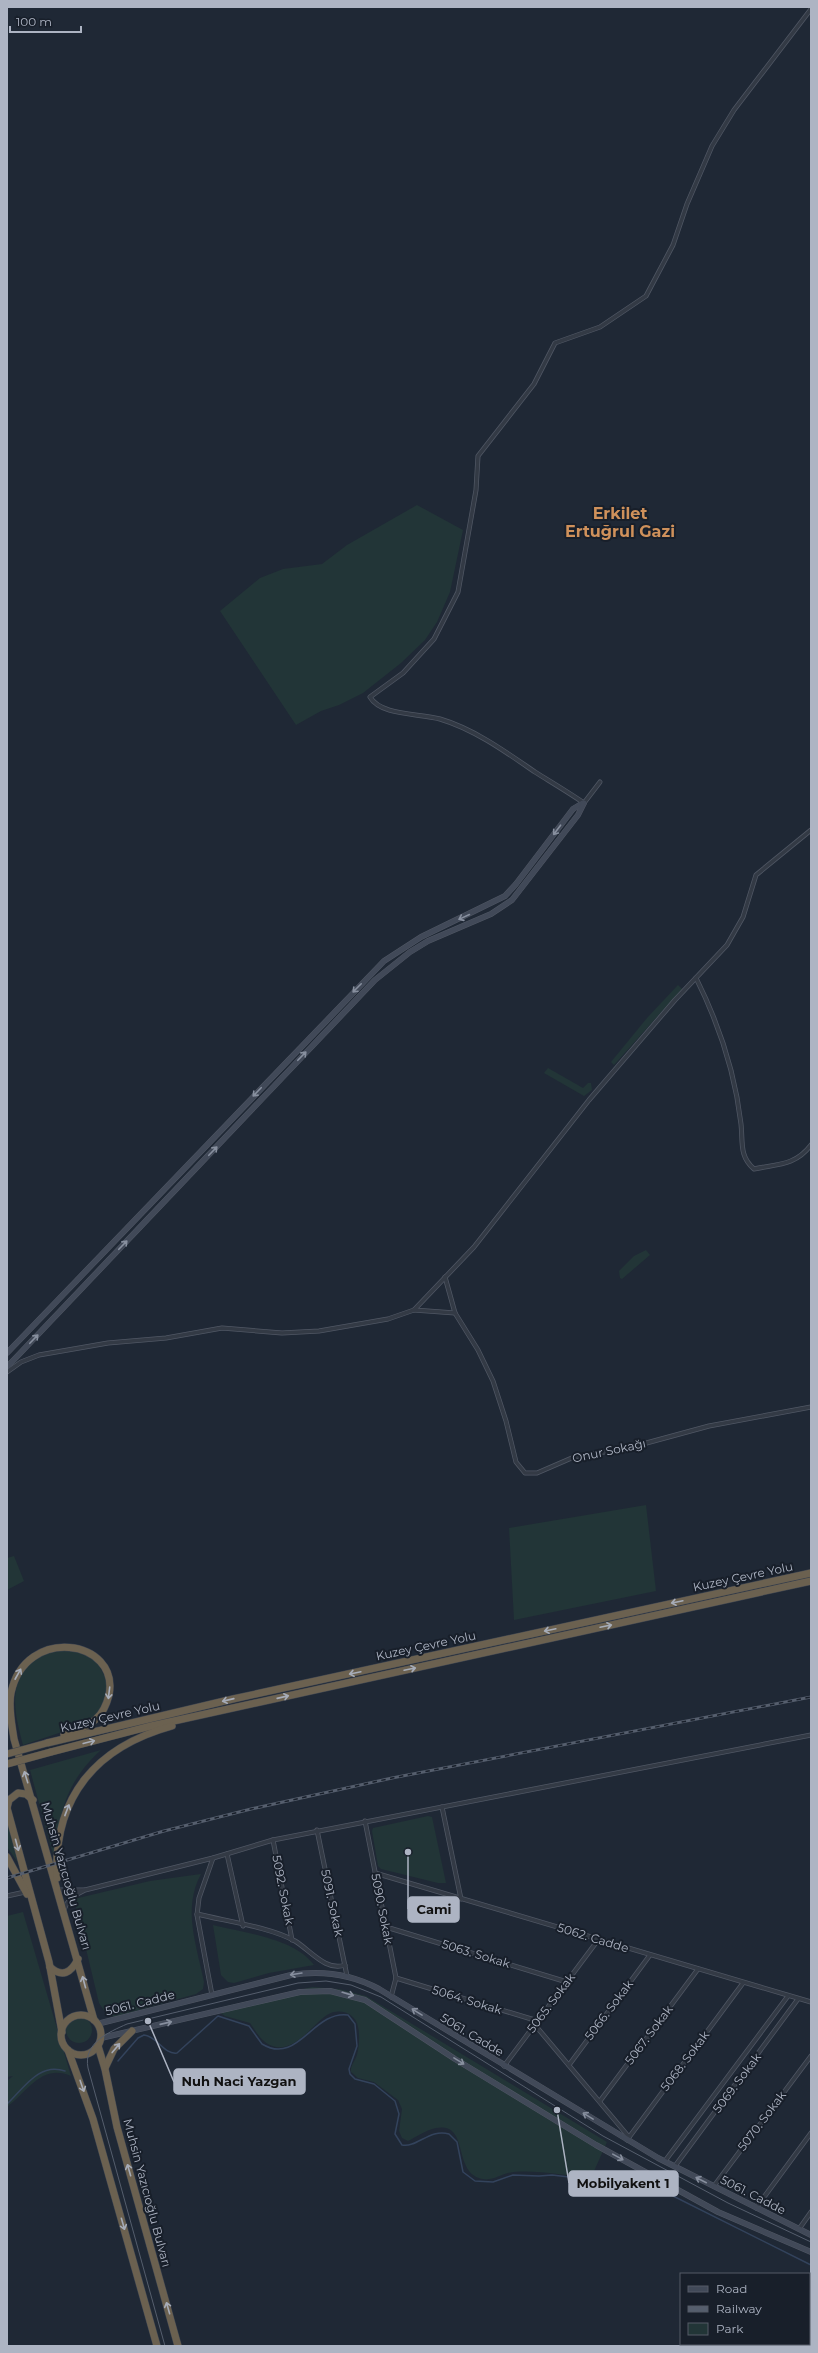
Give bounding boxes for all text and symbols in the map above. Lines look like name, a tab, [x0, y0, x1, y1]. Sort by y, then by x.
scale bar	[10, 8, 81, 34]
text: 100 m	[16, 14, 52, 29]
district label: Erkilet Ertuğrul Gazi	[565, 504, 675, 541]
one-way arrow	[553, 825, 561, 836]
one-way arrow	[459, 914, 471, 921]
one-way arrow	[352, 983, 362, 993]
one-way arrow	[298, 1051, 307, 1061]
one-way arrow	[253, 1086, 262, 1096]
one-way arrow	[208, 1146, 217, 1156]
one-way arrow	[119, 1240, 128, 1250]
one-way arrow	[29, 1334, 39, 1344]
street label: Onur Sokağı	[571, 1435, 647, 1466]
street label: Kuzey Çevre Yolu	[692, 1559, 794, 1594]
one-way arrow	[671, 1599, 684, 1607]
one-way arrow	[599, 1622, 612, 1630]
one-way arrow	[544, 1627, 557, 1635]
street label: Kuzey Çevre Yolu	[375, 1628, 477, 1663]
one-way arrow	[403, 1664, 416, 1672]
one-way arrow	[15, 1668, 22, 1680]
one-way arrow	[349, 1669, 362, 1677]
one-way arrow	[105, 1686, 113, 1699]
one-way arrow	[277, 1693, 290, 1701]
one-way arrow	[222, 1697, 235, 1705]
street label: Kuzey Çevre Yolu	[59, 1698, 161, 1735]
one-way arrow	[82, 1738, 95, 1745]
one-way arrow	[22, 1770, 29, 1783]
street label: Muhsin Yazıcıoğlu Bulvarı	[38, 1800, 95, 1951]
one-way arrow	[63, 1805, 71, 1817]
one-way arrow	[14, 1839, 21, 1852]
street label: 5092. Sokak	[269, 1854, 298, 1927]
street label: 5091. Sokak	[318, 1868, 347, 1939]
street label: 5090. Sokak	[368, 1872, 397, 1946]
callout: Cami	[408, 1897, 459, 1922]
text: Cami	[417, 1901, 452, 1917]
street label: 5062. Cadde	[556, 1920, 631, 1955]
street label: 5063. Sokak	[440, 1936, 513, 1971]
street label: 5065. Sokak	[523, 1969, 578, 2035]
one-way arrow	[290, 1970, 303, 1978]
one-way arrow	[80, 1976, 87, 1989]
street label: 5066. Sokak	[581, 1976, 637, 2043]
street label: 5064. Sokak	[430, 1982, 505, 2017]
street label: 5061. Cadde	[104, 1987, 176, 2018]
one-way arrow	[341, 1991, 354, 1998]
street label: 5067. Sokak	[621, 2001, 676, 2067]
one-way arrow	[411, 2008, 423, 2016]
street label: 5061. Cadde	[438, 2010, 507, 2059]
one-way arrow	[159, 2019, 172, 2026]
street label: 5068. Sokak	[657, 2027, 713, 2094]
one-way arrow	[111, 2043, 120, 2053]
street label: 5069. Sokak	[709, 2049, 764, 2116]
one-way arrow	[453, 2057, 464, 2065]
callout: Nuh Naci Yazgan	[174, 2069, 305, 2094]
text: Nuh Naci Yazgan	[182, 2073, 296, 2089]
one-way arrow	[79, 2080, 87, 2092]
street label: 5070. Sokak	[734, 2087, 790, 2154]
one-way arrow	[582, 2111, 594, 2119]
street label: Muhsin Yazıcıoğlu Bulvarı	[120, 2117, 175, 2269]
one-way arrow	[612, 2153, 624, 2161]
one-way arrow	[125, 2164, 132, 2177]
callout: Mobilyakent 1	[569, 2171, 678, 2196]
street label: 5061. Cadde	[718, 2172, 788, 2217]
text: Mobilyakent 1	[576, 2175, 670, 2191]
one-way arrow	[695, 2176, 707, 2183]
one-way arrow	[119, 2217, 127, 2230]
legend	[680, 2273, 810, 2345]
text: Road	[716, 2281, 747, 2296]
text: Railway	[716, 2301, 762, 2316]
one-way arrow	[163, 2302, 171, 2315]
text: Park	[716, 2321, 744, 2336]

